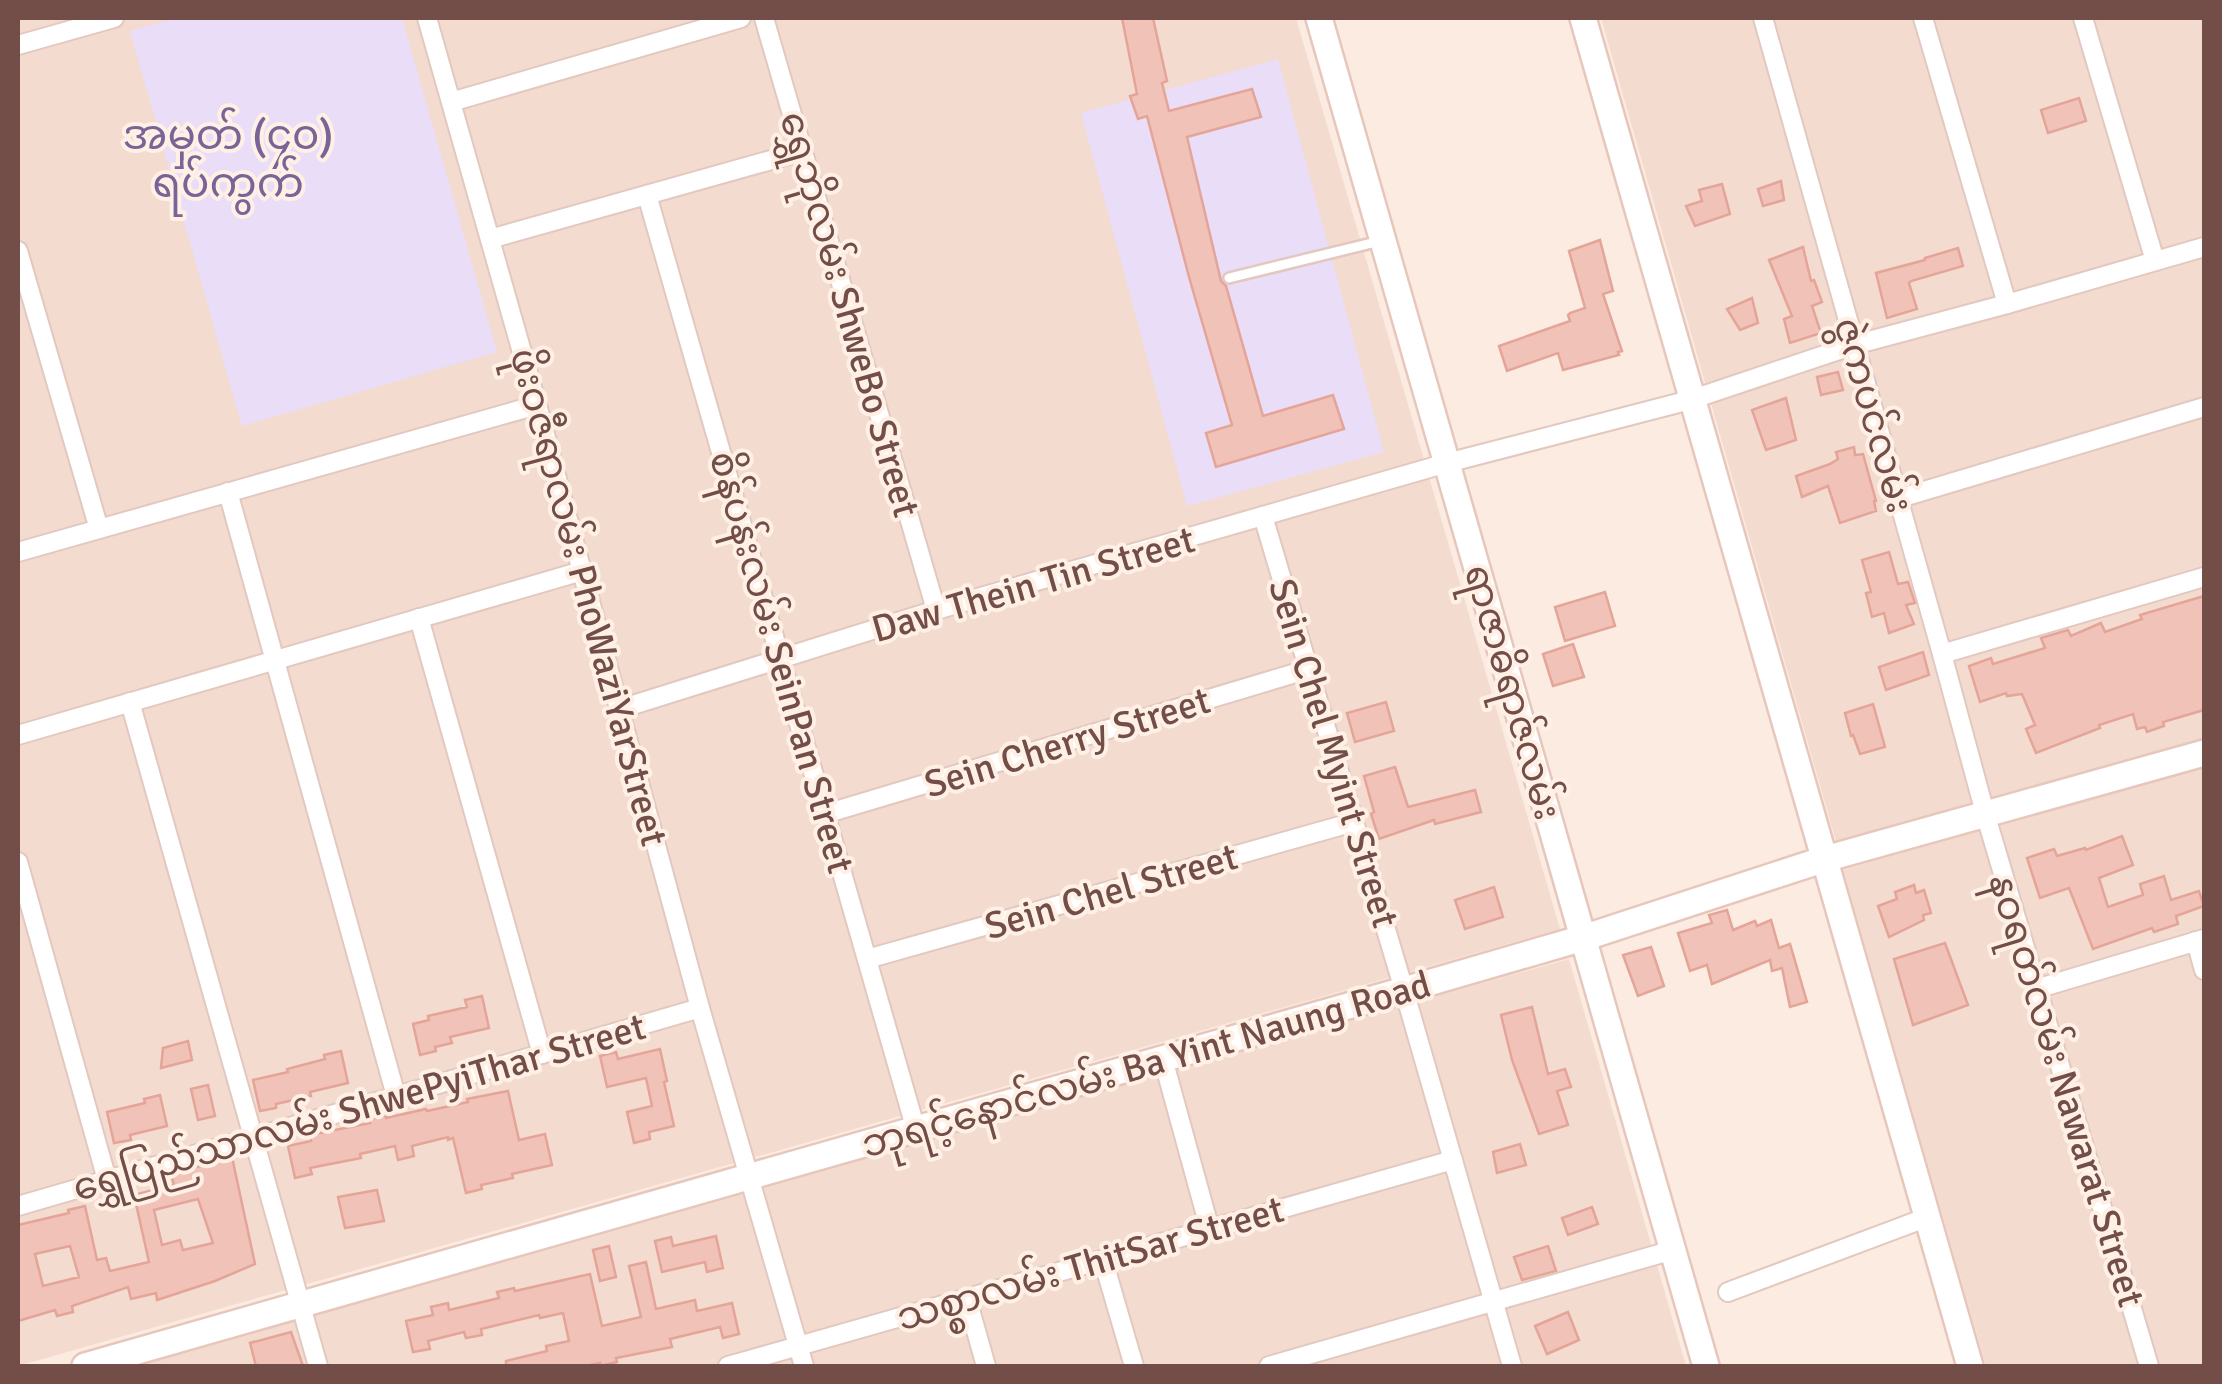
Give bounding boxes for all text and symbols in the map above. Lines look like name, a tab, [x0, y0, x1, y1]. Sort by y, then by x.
street label: ရွှေဘိုလမ်း ShweBo Street	[762, 105, 933, 524]
district label: အမှတ် (၄၀) ရပ်ကွက်	[123, 107, 333, 217]
street label: ဇွဲကပင်လမ်း	[1818, 311, 1927, 519]
street label: ဖိုးဝဇီရာလမ်း PhoWaziYarStreet	[493, 343, 680, 853]
street label: စိန်ပန်းလမ်း SeinPan Street	[692, 445, 867, 881]
street label: Daw Thein Tin Street	[866, 516, 1200, 653]
street label: ရာဇာဓိရာဇ်လမ်း	[1447, 558, 1574, 827]
street label: Sein Chel Myint Street	[1258, 573, 1409, 933]
street label: Sein Cherry Street	[919, 677, 1216, 808]
street label: Sein Chel Street	[979, 833, 1243, 950]
street label: နဝရတ်လမ်း Nawarat Street	[1972, 867, 2158, 1314]
street label: ဘုရင့်နောင်လမ်း Ba Yint Naung Road	[856, 958, 1438, 1175]
street label: ရွှေပြည်သာလမ်း ShwePyiThar Street	[67, 1000, 653, 1219]
street label: သစ္စာလမ်း ThitSar Street	[890, 1183, 1291, 1349]

